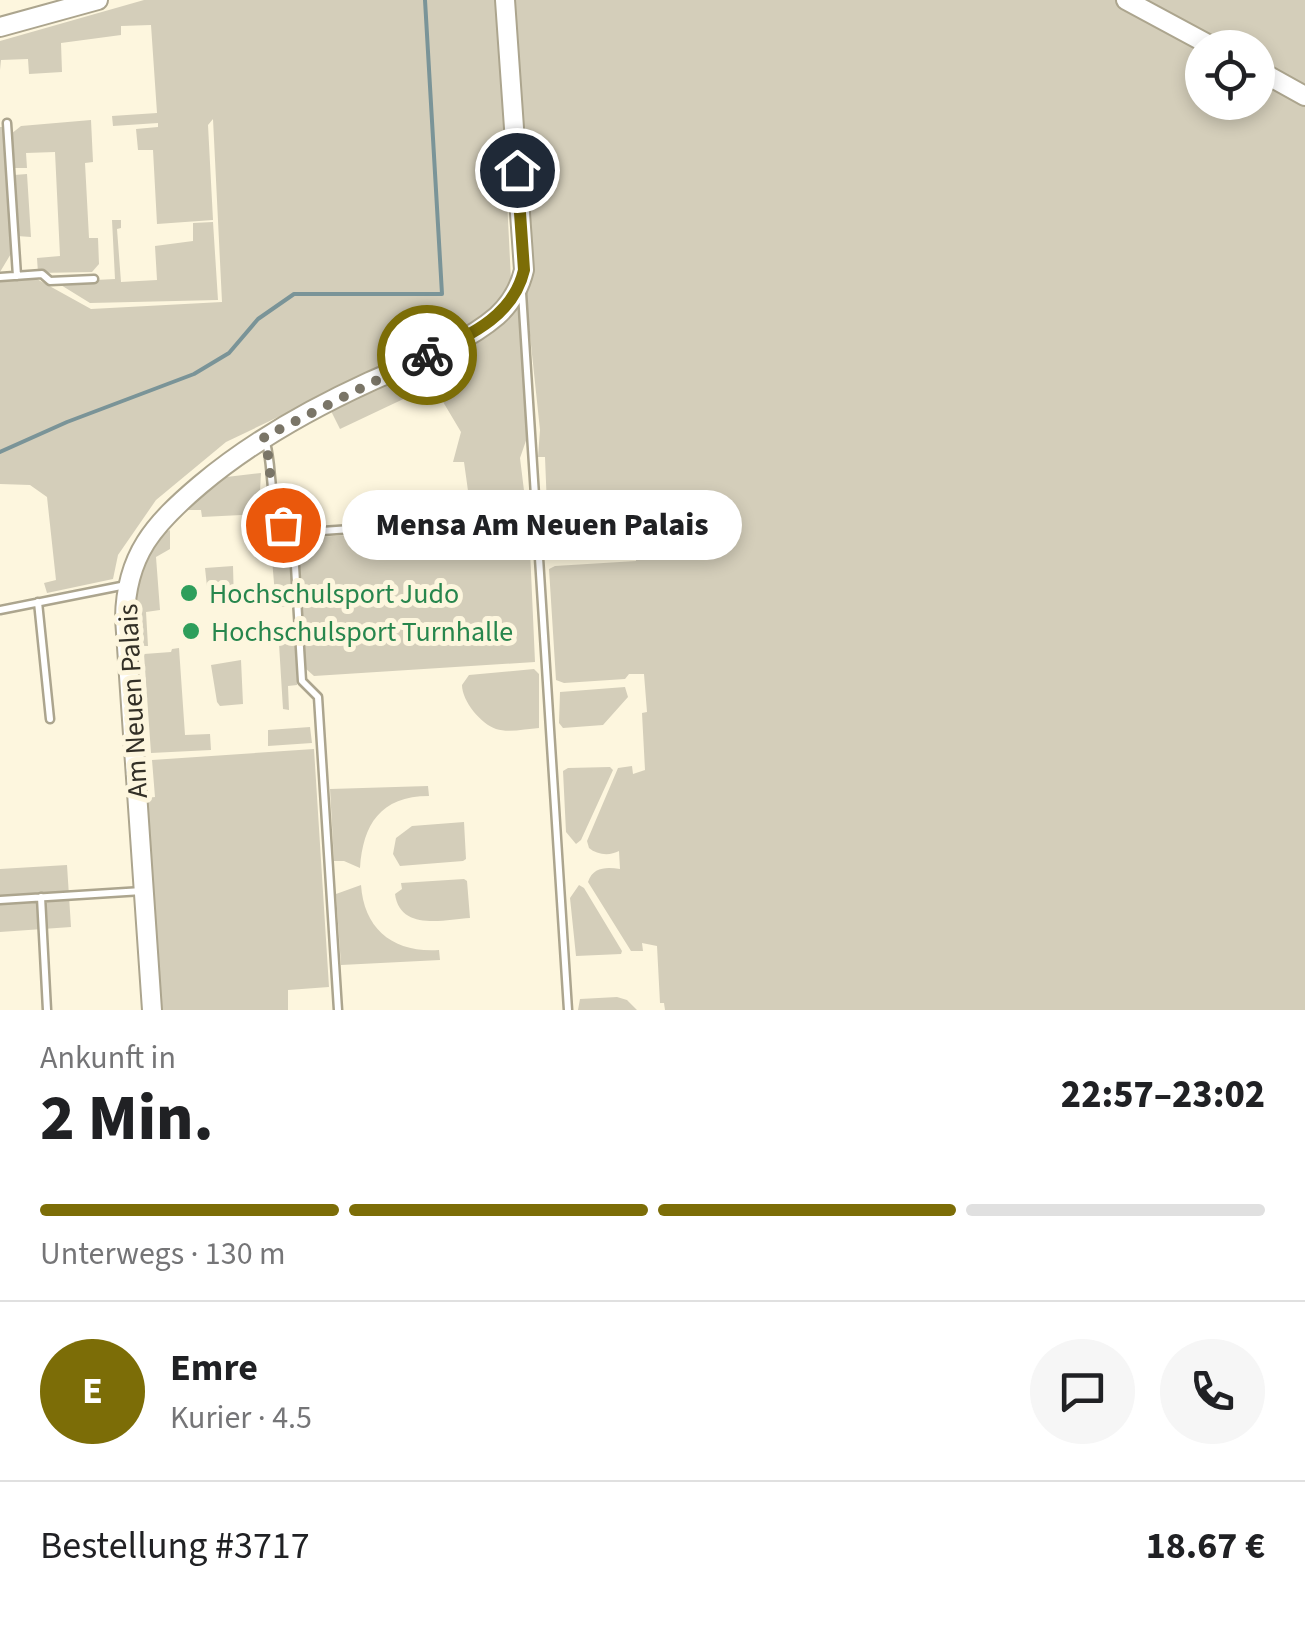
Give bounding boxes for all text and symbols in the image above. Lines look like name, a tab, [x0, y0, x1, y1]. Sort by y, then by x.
map controls	[1185, 30, 1275, 120]
button: locate	[1185, 30, 1275, 120]
pin	[475, 128, 560, 213]
icon: home	[490, 143, 545, 198]
courier	[377, 305, 477, 405]
icon: bike	[400, 328, 455, 383]
pin	[241, 483, 326, 568]
callout: Mensa Am Neuen Palais	[343, 490, 743, 560]
icon: bag	[256, 498, 311, 553]
text: Mensa Am Neuen Palais	[375, 502, 709, 548]
place label: Hochschulsport Judo	[209, 574, 459, 614]
marker: Hochschulsport Judo	[178, 582, 200, 604]
street label: Am Neuen Palais	[108, 603, 158, 799]
place label: Hochschulsport Turnhalle	[211, 612, 513, 652]
marker: Hochschulsport Turnhalle	[180, 620, 202, 642]
text: Ankunft in	[40, 1035, 176, 1081]
text: 22:57–23:02	[1061, 1068, 1265, 1122]
text: 2 Min.	[40, 1072, 214, 1165]
text: Unterwegs · 130 m	[40, 1231, 286, 1277]
button: chat	[1030, 1339, 1135, 1444]
button: phone	[1160, 1339, 1265, 1444]
text: Emre	[170, 1341, 258, 1395]
text: E	[82, 1364, 103, 1418]
text: Kurier · 4.5	[170, 1395, 312, 1441]
text: Bestellung #3717	[40, 1519, 310, 1573]
text: 18.67 €	[1146, 1519, 1265, 1573]

